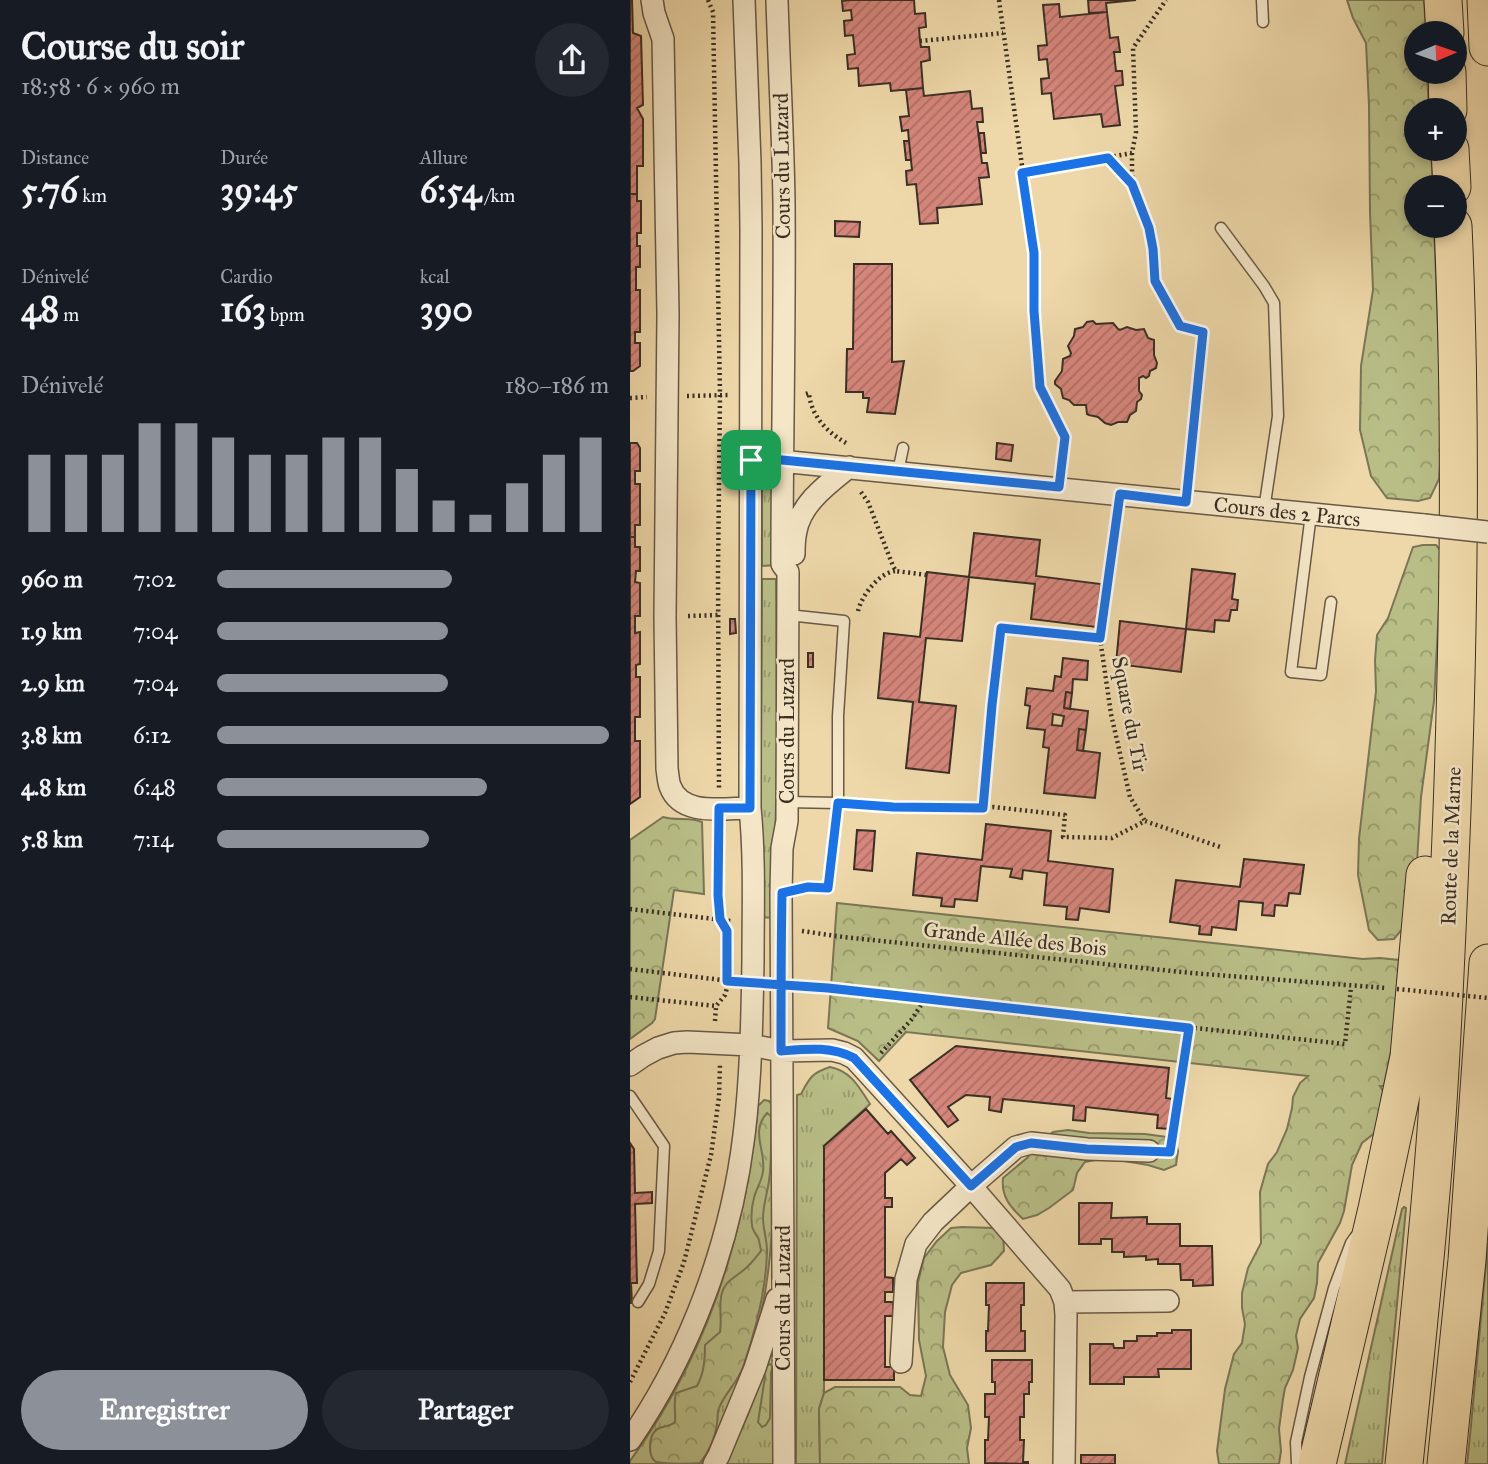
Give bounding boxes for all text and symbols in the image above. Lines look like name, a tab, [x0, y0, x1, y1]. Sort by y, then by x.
north arrow	[1404, 21, 1466, 84]
map controls	[1404, 21, 1467, 238]
text: Course du soir	[21, 23, 244, 69]
button: share	[535, 23, 609, 97]
text: 18:58 · 6 × 960 m	[21, 72, 180, 100]
street label: Cours du Luzard	[768, 92, 796, 239]
button: +	[1404, 98, 1467, 161]
text: Distance	[21, 146, 89, 169]
text: Durée	[220, 146, 268, 169]
text: Allure	[420, 146, 468, 169]
text: 5.76	[21, 169, 78, 212]
text: 39:45	[220, 169, 298, 212]
text: 6:54	[420, 169, 481, 212]
button: −	[1404, 175, 1467, 238]
text: km	[78, 184, 107, 207]
text: /km	[481, 184, 515, 207]
text: Dénivelé	[21, 265, 89, 288]
text: Cardio	[220, 265, 273, 288]
text: kcal	[420, 265, 450, 288]
text: 48	[21, 288, 59, 331]
text: 163	[220, 288, 266, 331]
text: 390	[420, 288, 473, 331]
text: m	[59, 303, 79, 326]
text: bpm	[266, 303, 305, 326]
text: Dénivelé	[21, 371, 103, 399]
text: 180–186 m	[505, 371, 609, 399]
pin	[721, 430, 781, 490]
icon: arrive	[732, 441, 770, 479]
street label: Cours des 2 Parcs	[1212, 491, 1362, 533]
text: 960 m	[21, 565, 83, 593]
text: 7:02	[133, 565, 176, 593]
text: 1.9 km	[21, 617, 82, 645]
text: 7:04	[133, 617, 177, 645]
street label: Square du Tir	[1106, 654, 1154, 774]
street label: Cours du Luzard	[774, 657, 800, 804]
text: 2.9 km	[21, 669, 85, 697]
text: 7:04	[133, 669, 177, 697]
text: 3.8 km	[21, 721, 82, 749]
text: 6:12	[133, 721, 171, 749]
street label: Route de la Marne	[1435, 766, 1467, 926]
text: 4.8 km	[21, 773, 86, 801]
text: 6:48	[133, 773, 176, 801]
text: 5.8 km	[21, 825, 83, 853]
text: 7:14	[133, 825, 173, 853]
street label: Grande Allée des Bois	[922, 916, 1108, 962]
street label: Cours du Luzard	[770, 1224, 796, 1371]
button: Enregistrer	[21, 1370, 308, 1450]
button: Partager	[322, 1370, 609, 1450]

